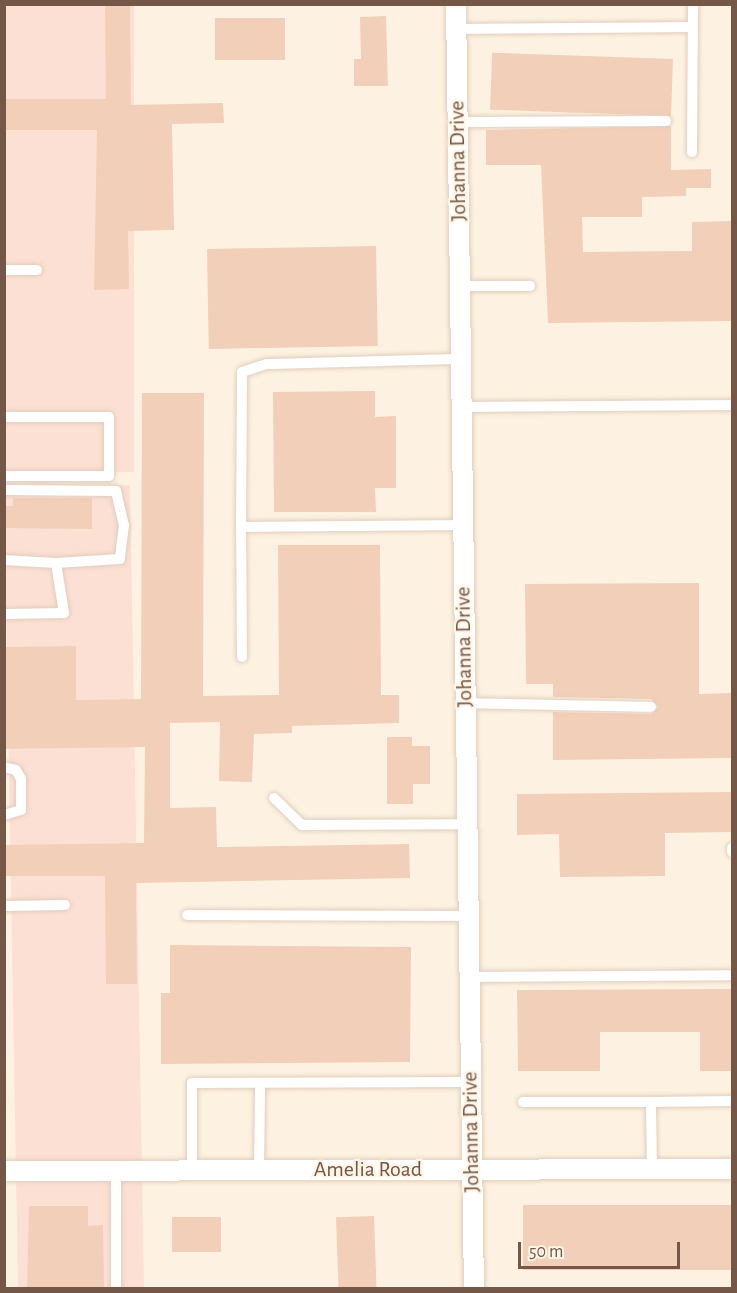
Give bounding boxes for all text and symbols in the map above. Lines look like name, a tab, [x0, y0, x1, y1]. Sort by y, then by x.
street label: Johanna Drive	[444, 100, 472, 222]
street label: Johanna Drive	[450, 586, 478, 708]
street label: Johanna Drive	[457, 1071, 485, 1193]
street label: Amelia Road	[314, 1157, 422, 1183]
scale bar	[521, 1230, 683, 1268]
text: 50 m	[529, 1243, 563, 1261]

